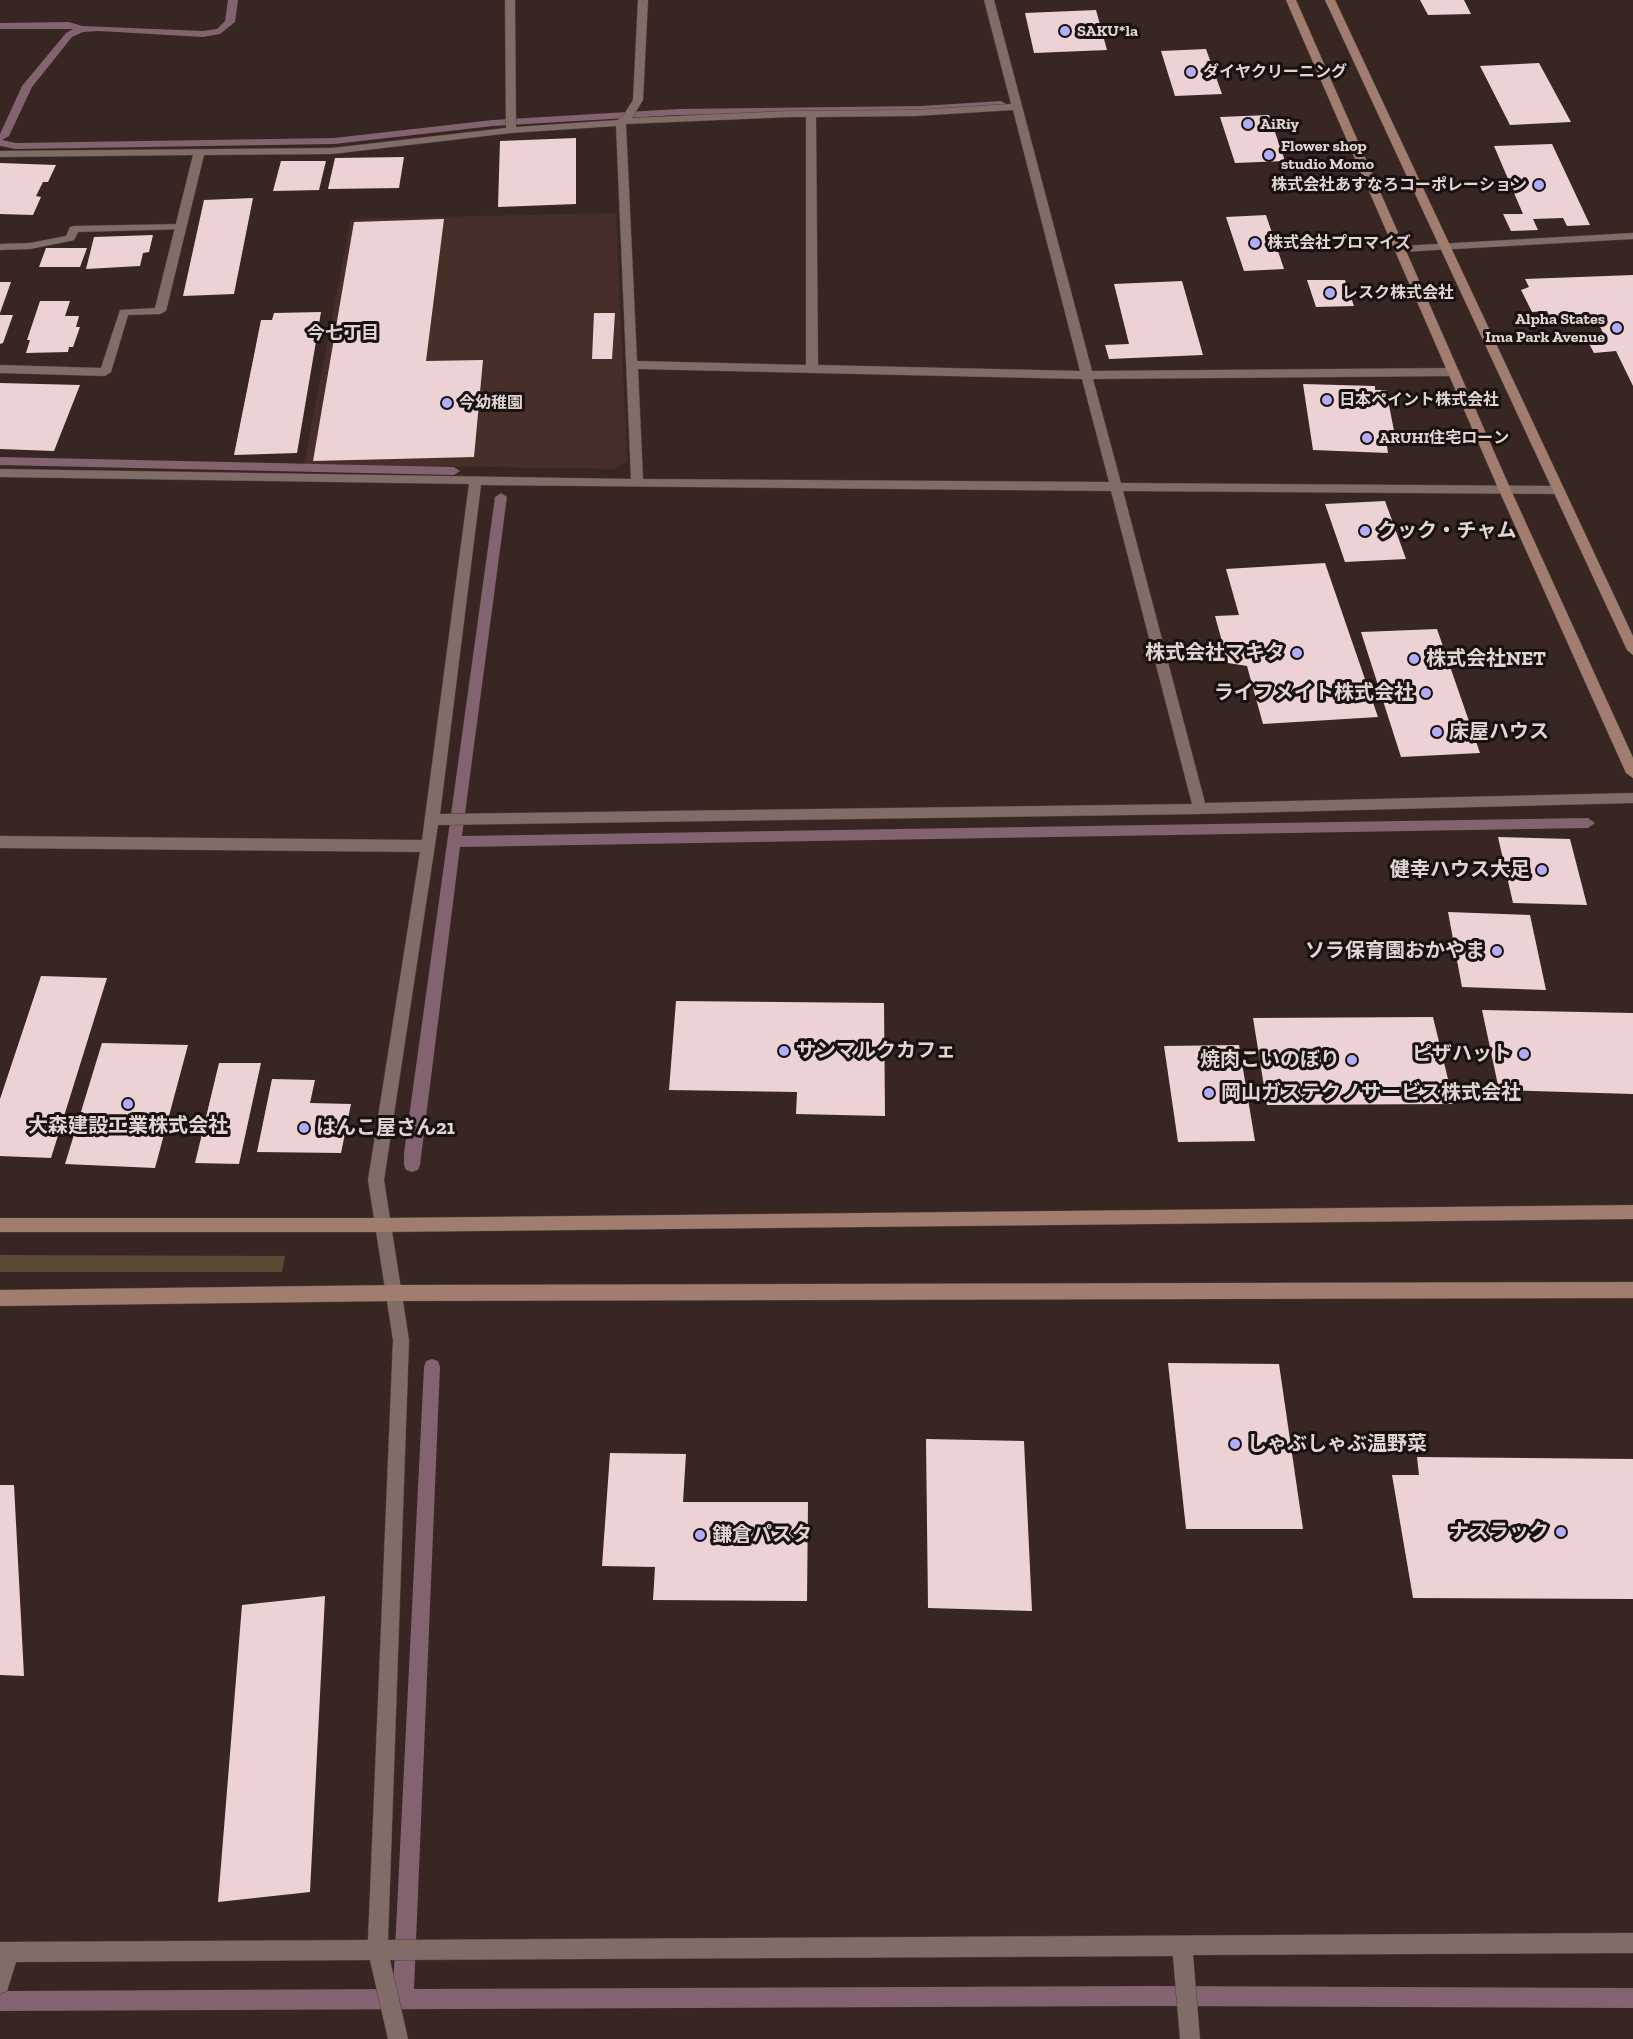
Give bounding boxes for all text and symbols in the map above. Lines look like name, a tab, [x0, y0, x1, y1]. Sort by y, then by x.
place label: SAKU*la	[1077, 21, 1138, 41]
marker: SAKU*la	[1058, 24, 1072, 38]
place label: ダイヤクリーニング	[1203, 62, 1347, 82]
marker: ダイヤクリーニング	[1184, 65, 1198, 79]
place label: AiRiy	[1260, 114, 1299, 134]
marker: AiRiy	[1241, 117, 1255, 131]
place label: Flower shop studio Momo	[1281, 136, 1374, 174]
marker: Flower shop studio Momo	[1262, 148, 1276, 162]
place label: 株式会社あすなろコーポレーション	[1271, 175, 1527, 195]
marker: 株式会社あすなろコーポレーション	[1532, 178, 1546, 192]
place label: 株式会社プロマイズ	[1267, 233, 1411, 253]
marker: 株式会社プロマイズ	[1248, 236, 1262, 250]
place label: レスク株式会社	[1342, 283, 1454, 303]
marker: レスク株式会社	[1323, 286, 1337, 300]
place label: Alpha States Ima Park Avenue	[1485, 309, 1605, 347]
marker: Alpha States Ima Park Avenue	[1610, 321, 1624, 335]
district label: 今七丁目	[307, 323, 379, 345]
place label: 日本ペイント株式会社	[1339, 390, 1499, 410]
place label: 今幼稚園	[459, 393, 523, 413]
marker: 日本ペイント株式会社	[1320, 393, 1334, 407]
marker: 今幼稚園	[440, 396, 454, 410]
place label: ARUHI住宅ローン	[1379, 428, 1509, 448]
marker: ARUHI住宅ローン	[1360, 431, 1374, 445]
place label: クック・チャム	[1377, 519, 1517, 543]
marker: クック・チャム	[1358, 524, 1372, 538]
place label: 株式会社マキタ	[1145, 641, 1285, 665]
marker: 株式会社マキタ	[1290, 646, 1304, 660]
place label: 株式会社NET	[1426, 647, 1546, 671]
marker: 株式会社NET	[1407, 652, 1421, 666]
place label: ライフメイト株式会社	[1214, 681, 1414, 705]
marker: ライフメイト株式会社	[1419, 686, 1433, 700]
place label: 床屋ハウス	[1449, 720, 1549, 744]
marker: 床屋ハウス	[1430, 725, 1444, 739]
place label: 健幸ハウス大足	[1390, 858, 1530, 882]
marker: 健幸ハウス大足	[1535, 863, 1549, 877]
place label: ソラ保育園おかやま	[1305, 939, 1485, 963]
marker: ソラ保育園おかやま	[1490, 944, 1504, 958]
place label: サンマルクカフェ	[796, 1039, 956, 1063]
place label: ピザハット	[1412, 1042, 1512, 1066]
marker: サンマルクカフェ	[777, 1044, 791, 1058]
marker: ピザハット	[1517, 1047, 1531, 1061]
place label: 焼肉こいのぼり	[1200, 1048, 1340, 1072]
marker: 焼肉こいのぼり	[1345, 1053, 1359, 1067]
place label: 岡山ガステクノサービス株式会社	[1221, 1081, 1521, 1105]
marker: 岡山ガステクノサービス株式会社	[1202, 1086, 1216, 1100]
marker: 大森建設工業株式会社	[121, 1097, 135, 1111]
place label: 大森建設工業株式会社	[28, 1114, 228, 1138]
place label: はんこ屋さん21	[316, 1116, 455, 1140]
marker: はんこ屋さん21	[297, 1121, 311, 1135]
place label: しゃぶしゃぶ温野菜	[1247, 1432, 1427, 1456]
marker: しゃぶしゃぶ温野菜	[1228, 1437, 1242, 1451]
place label: ナスラック	[1449, 1520, 1549, 1544]
place label: 鎌倉パスタ	[712, 1523, 812, 1547]
marker: ナスラック	[1554, 1525, 1568, 1539]
marker: 鎌倉パスタ	[693, 1528, 707, 1542]

